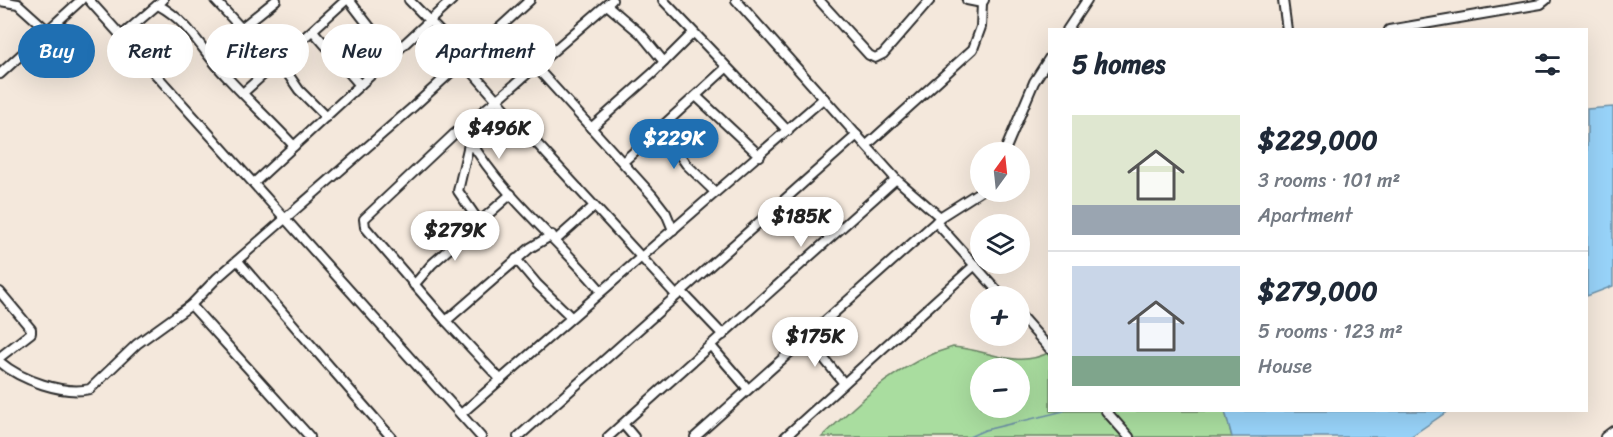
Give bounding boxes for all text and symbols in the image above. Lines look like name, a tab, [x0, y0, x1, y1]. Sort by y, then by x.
chip: Buy	[18, 24, 95, 78]
chip: Rent	[107, 24, 193, 78]
chip: Filters	[205, 24, 309, 78]
chip: New	[321, 24, 403, 78]
chip: Apartment	[415, 24, 556, 78]
text: 5 homes	[1072, 41, 1165, 87]
icon: filters	[1531, 48, 1564, 81]
pin: $496K	[457, 109, 541, 160]
text: $496K	[468, 111, 530, 146]
text: $229,000	[1258, 117, 1378, 163]
pin: $229K	[632, 119, 716, 170]
text: $229K	[644, 121, 704, 156]
icon: home	[1120, 139, 1192, 211]
north arrow	[970, 142, 1030, 202]
map controls	[970, 142, 1030, 418]
text: 3 rooms · 101 m²	[1258, 163, 1400, 198]
pin: $185K	[759, 197, 843, 248]
text: Apartment	[1258, 198, 1352, 233]
text: $185K	[772, 199, 830, 234]
pin: $279K	[413, 211, 497, 262]
text: $279K	[425, 213, 485, 248]
button: layers	[970, 214, 1030, 274]
text: $279,000	[1258, 268, 1378, 314]
button: +	[970, 286, 1030, 346]
icon: home	[1120, 290, 1192, 362]
text: 5 rooms · 123 m²	[1258, 314, 1403, 349]
pin: $175K	[773, 317, 857, 368]
text: $175K	[786, 319, 844, 354]
text: House	[1258, 349, 1312, 384]
button: −	[970, 358, 1030, 418]

